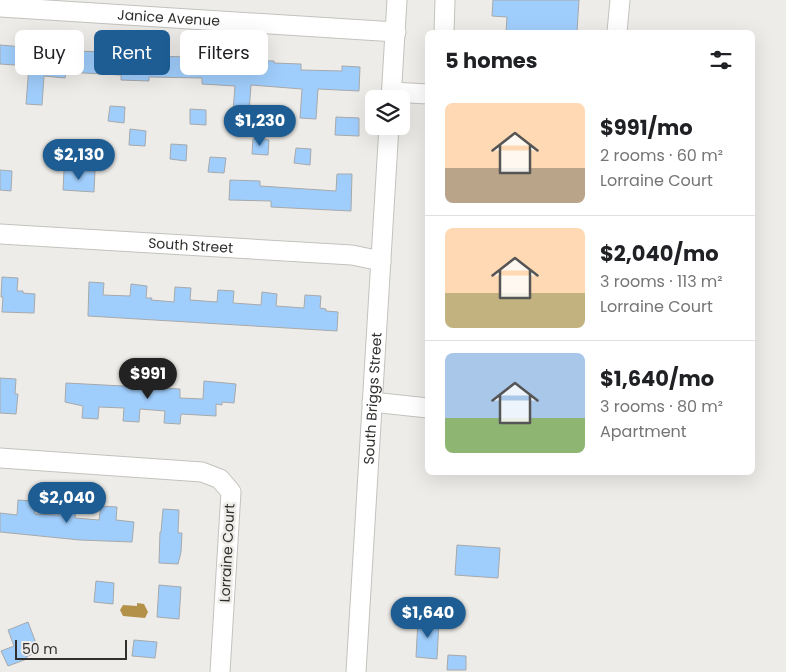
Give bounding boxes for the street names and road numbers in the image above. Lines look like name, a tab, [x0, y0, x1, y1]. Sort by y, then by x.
street label: Janice Avenue	[117, 4, 221, 31]
street label: South Street	[148, 233, 234, 258]
street label: South Briggs Street	[359, 332, 387, 465]
street label: Lorraine Court	[214, 503, 240, 603]

